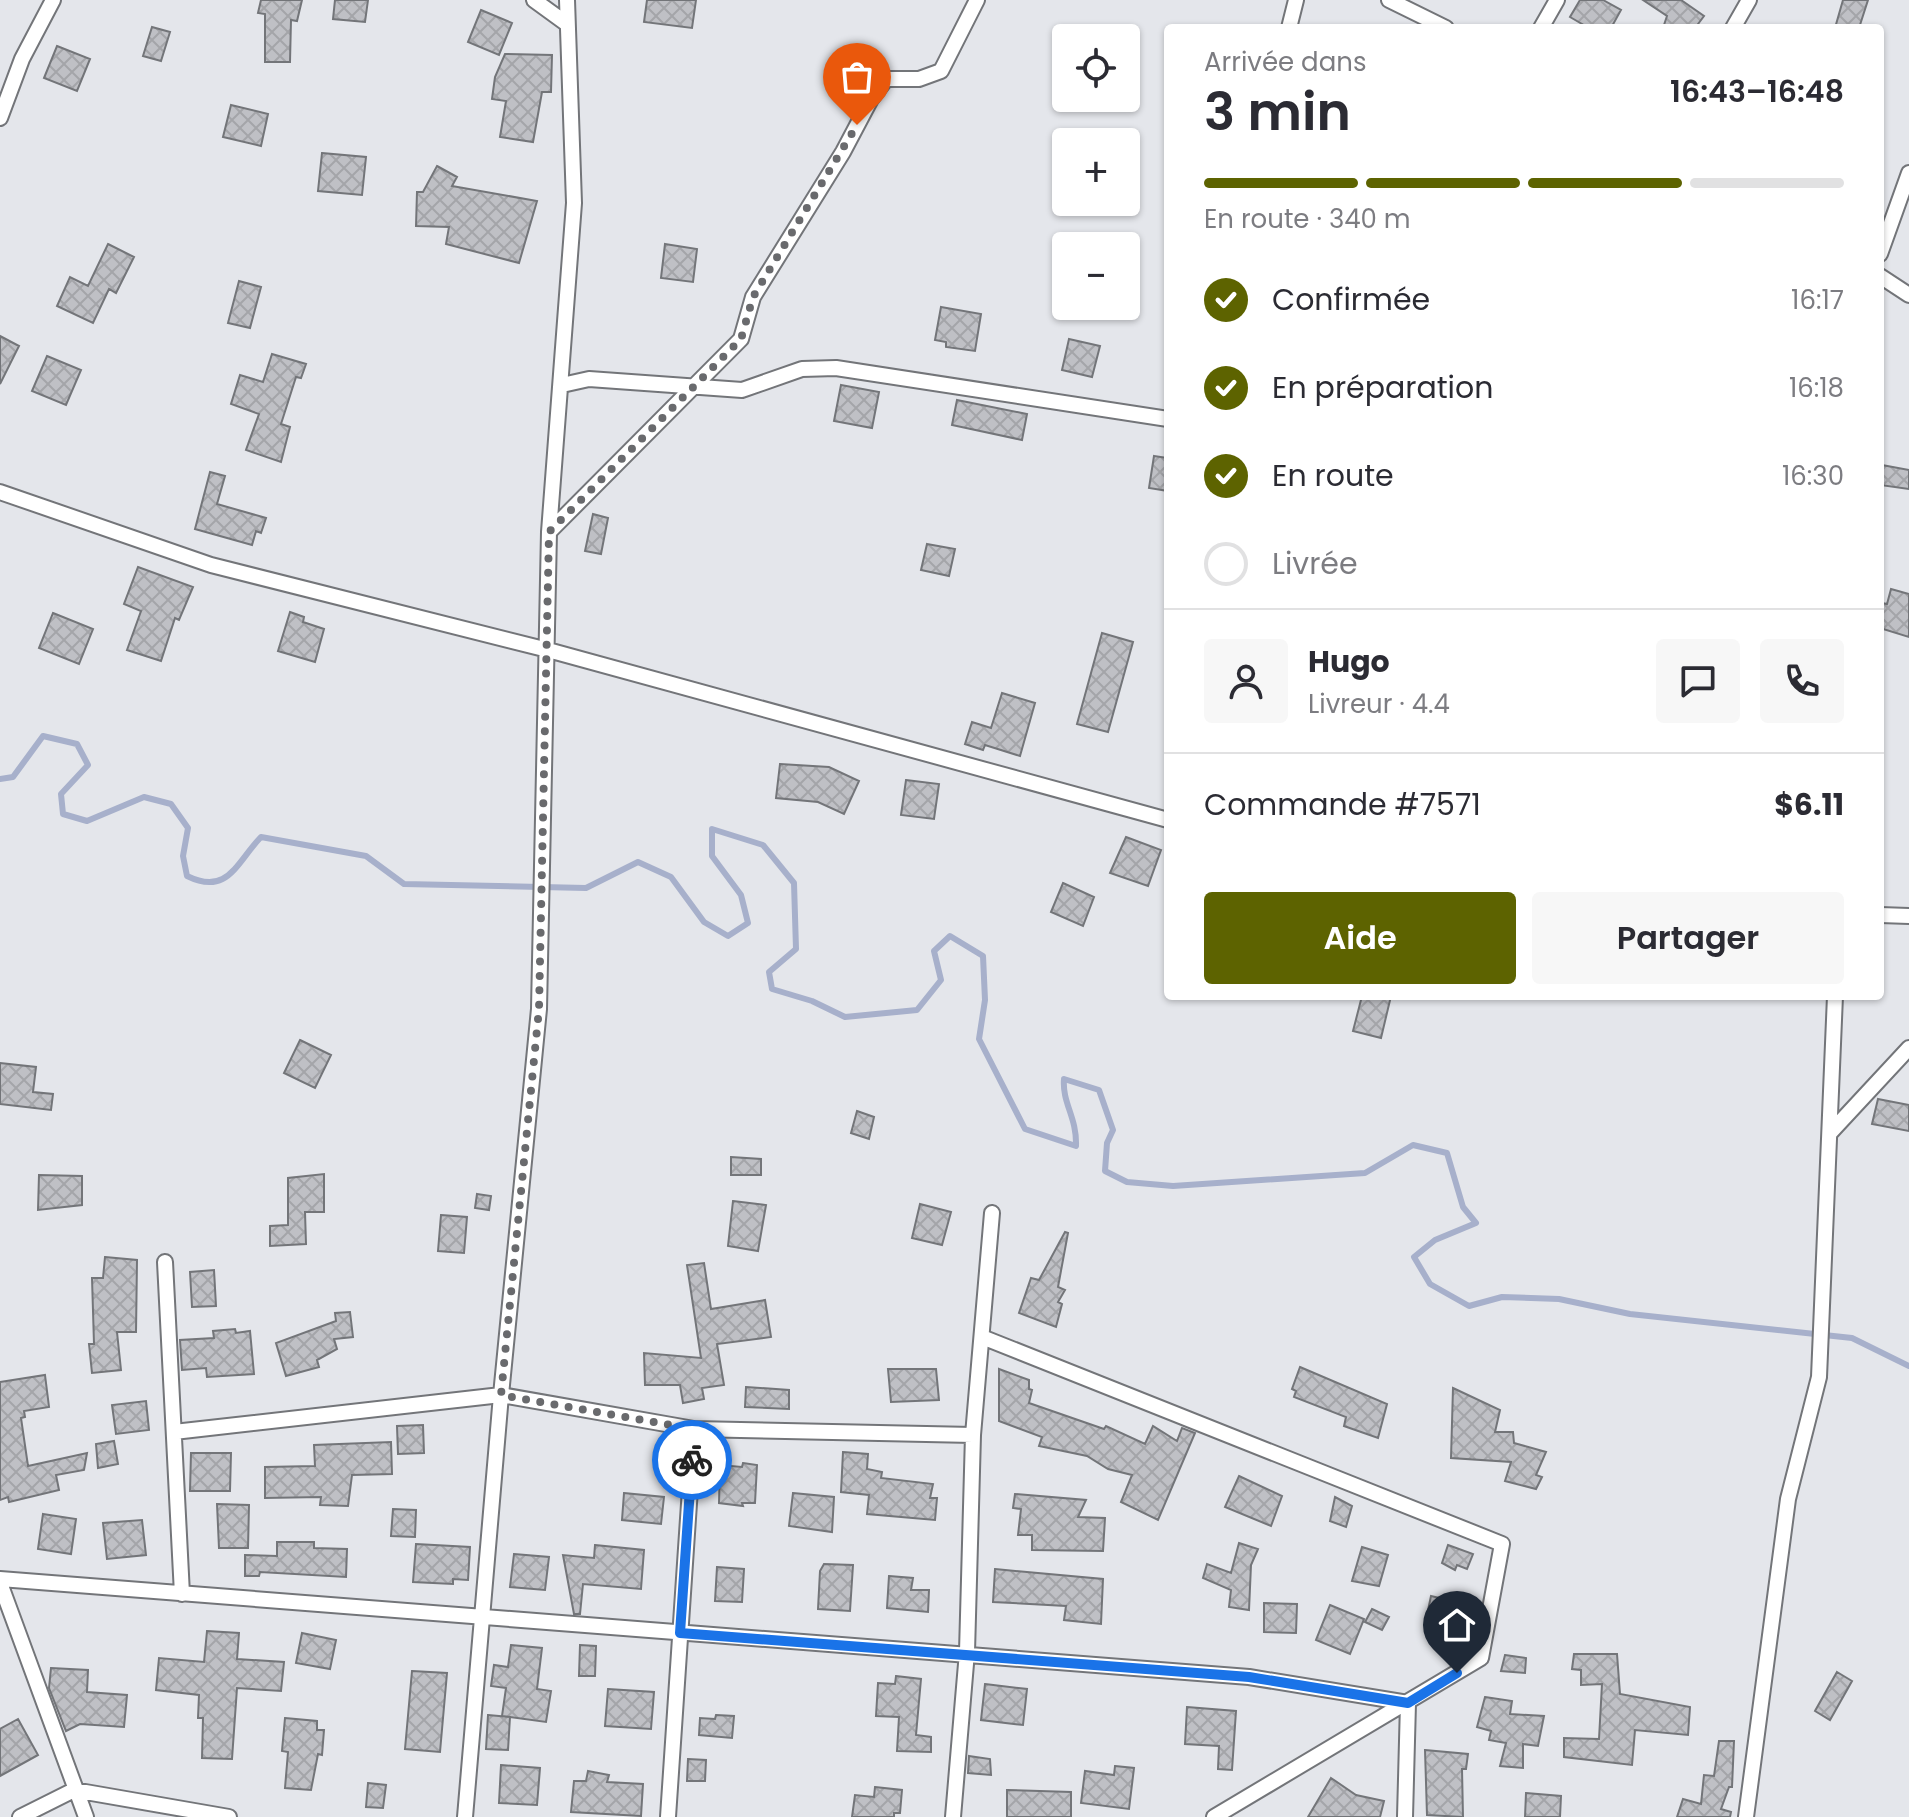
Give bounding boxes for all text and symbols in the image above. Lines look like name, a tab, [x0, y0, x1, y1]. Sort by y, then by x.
map controls	[1052, 24, 1140, 320]
button: locate	[1052, 24, 1140, 112]
pin	[823, 43, 891, 125]
text: Arrivée dans	[1204, 44, 1366, 80]
icon: bag	[835, 55, 879, 99]
text: 16:43–16:48	[1670, 70, 1844, 113]
text: 3 min	[1204, 75, 1351, 148]
button: +	[1052, 128, 1140, 216]
text: En route · 340 m	[1204, 201, 1411, 237]
button: −	[1052, 232, 1140, 320]
icon: check	[1204, 278, 1248, 322]
text: Confirmée	[1272, 278, 1430, 321]
text: 16:17	[1791, 282, 1844, 318]
icon: check	[1204, 366, 1248, 410]
text: En préparation	[1272, 366, 1493, 409]
text: 16:18	[1789, 370, 1844, 406]
icon: check	[1204, 454, 1248, 498]
text: En route	[1272, 454, 1394, 497]
text: 16:30	[1782, 458, 1844, 494]
text: Livrée	[1272, 542, 1358, 585]
button: person	[1204, 639, 1288, 723]
button: chat	[1656, 639, 1740, 723]
button: phone	[1760, 639, 1844, 723]
text: Hugo	[1308, 640, 1390, 683]
text: Livreur · 4.4	[1308, 686, 1450, 722]
text: Commande #7571	[1204, 783, 1481, 826]
text: $6.11	[1774, 783, 1844, 826]
button: Aide	[1204, 892, 1516, 984]
button: Partager	[1532, 892, 1844, 984]
courier	[652, 1420, 732, 1500]
icon: bike	[670, 1438, 714, 1482]
pin	[1423, 1591, 1491, 1673]
icon: home	[1435, 1603, 1479, 1647]

